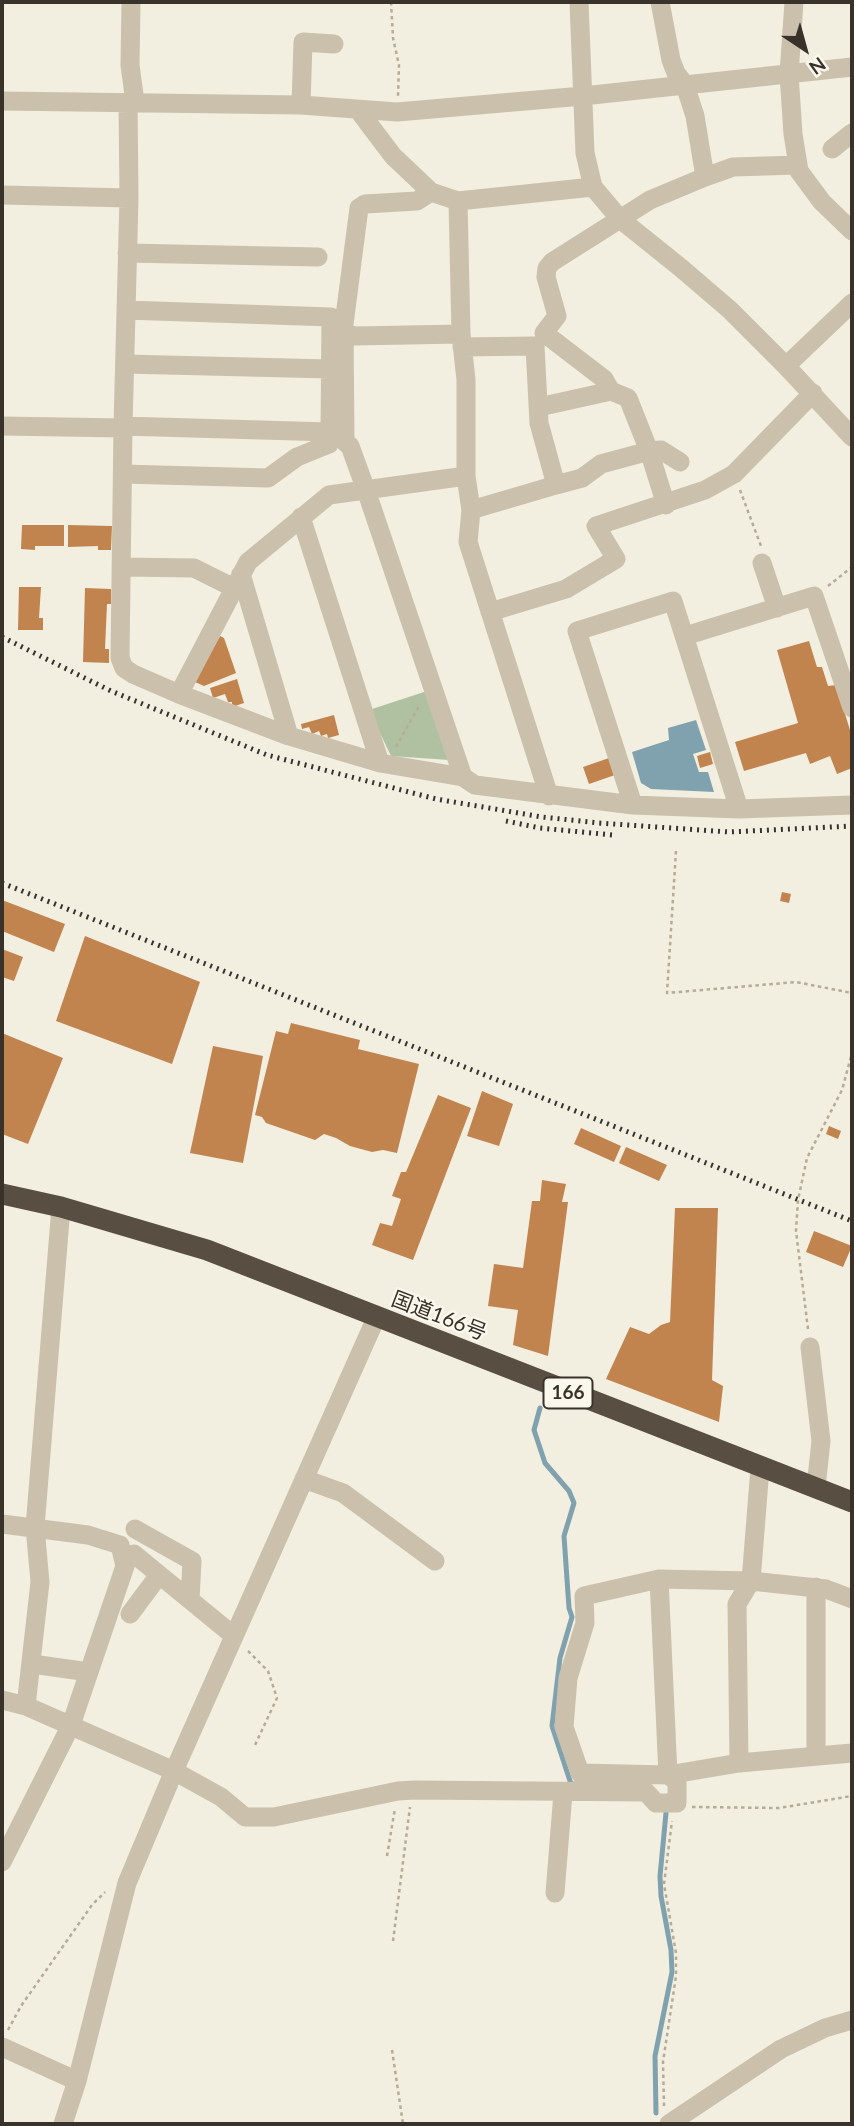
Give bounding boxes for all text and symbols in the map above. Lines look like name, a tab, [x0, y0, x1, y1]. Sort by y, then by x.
north arrow	[770, 14, 840, 84]
text: N	[805, 53, 830, 80]
street label: 国道166号	[388, 1286, 490, 1346]
road number: 166	[544, 1378, 592, 1408]

